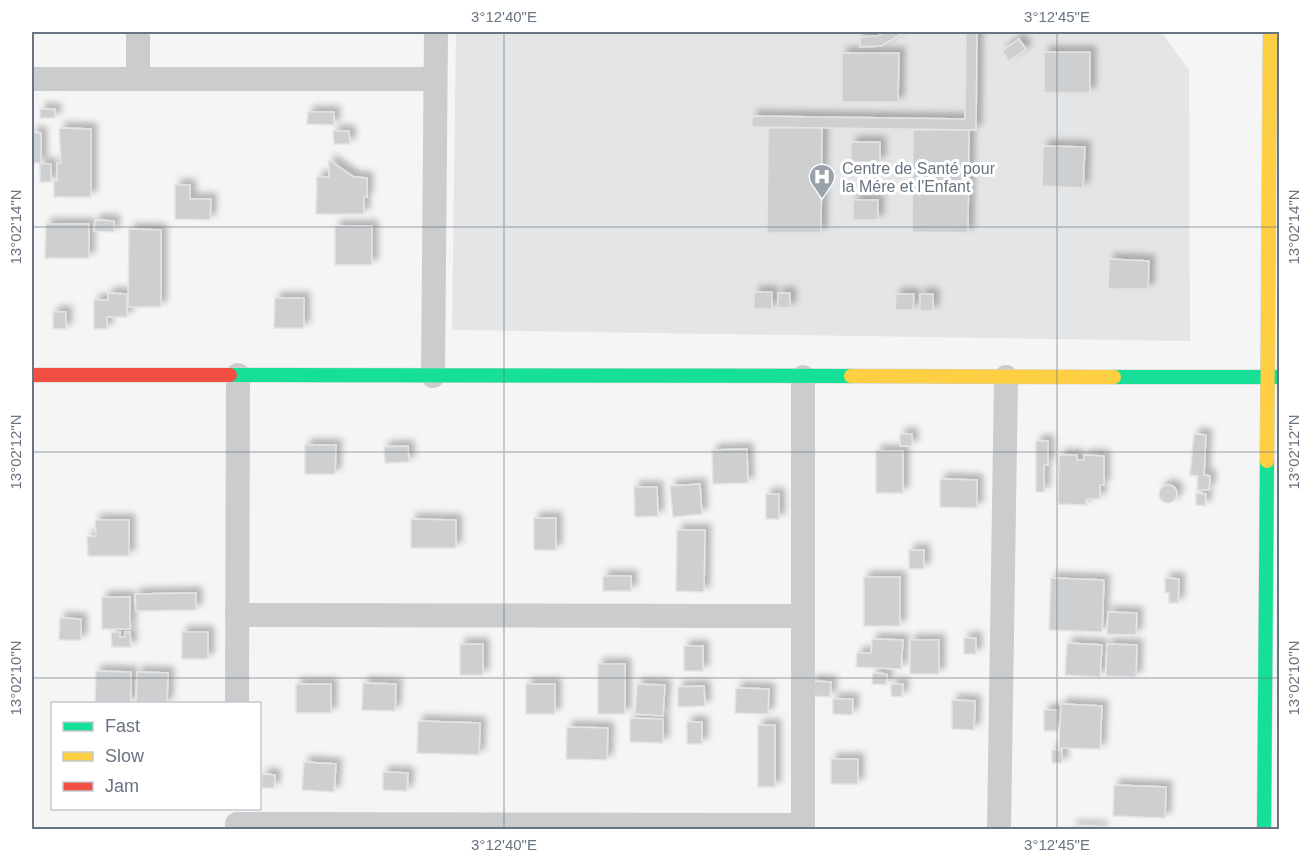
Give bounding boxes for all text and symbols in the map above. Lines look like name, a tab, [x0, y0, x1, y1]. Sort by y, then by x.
text: 3°12'40"E	[471, 8, 537, 25]
text: 3°12'45"E	[1024, 8, 1090, 25]
place label: Centre de Santé pour la Mére et l'Enfant	[842, 160, 996, 195]
hospital icon: Centre de Santé pour la Mére et l'Enfant	[807, 162, 837, 200]
text: 13°02'14"N	[7, 189, 24, 265]
text: 13°02'14"N	[1285, 189, 1302, 265]
text: 13°02'12"N	[7, 414, 24, 490]
text: 13°02'12"N	[1285, 414, 1302, 490]
text: 13°02'10"N	[7, 640, 24, 716]
text: 13°02'10"N	[1285, 640, 1302, 716]
legend	[51, 702, 261, 810]
text: Fast	[105, 716, 140, 736]
text: Slow	[105, 746, 145, 766]
text: Jam	[105, 776, 139, 796]
text: 3°12'40"E	[471, 836, 537, 853]
text: 3°12'45"E	[1024, 836, 1090, 853]

